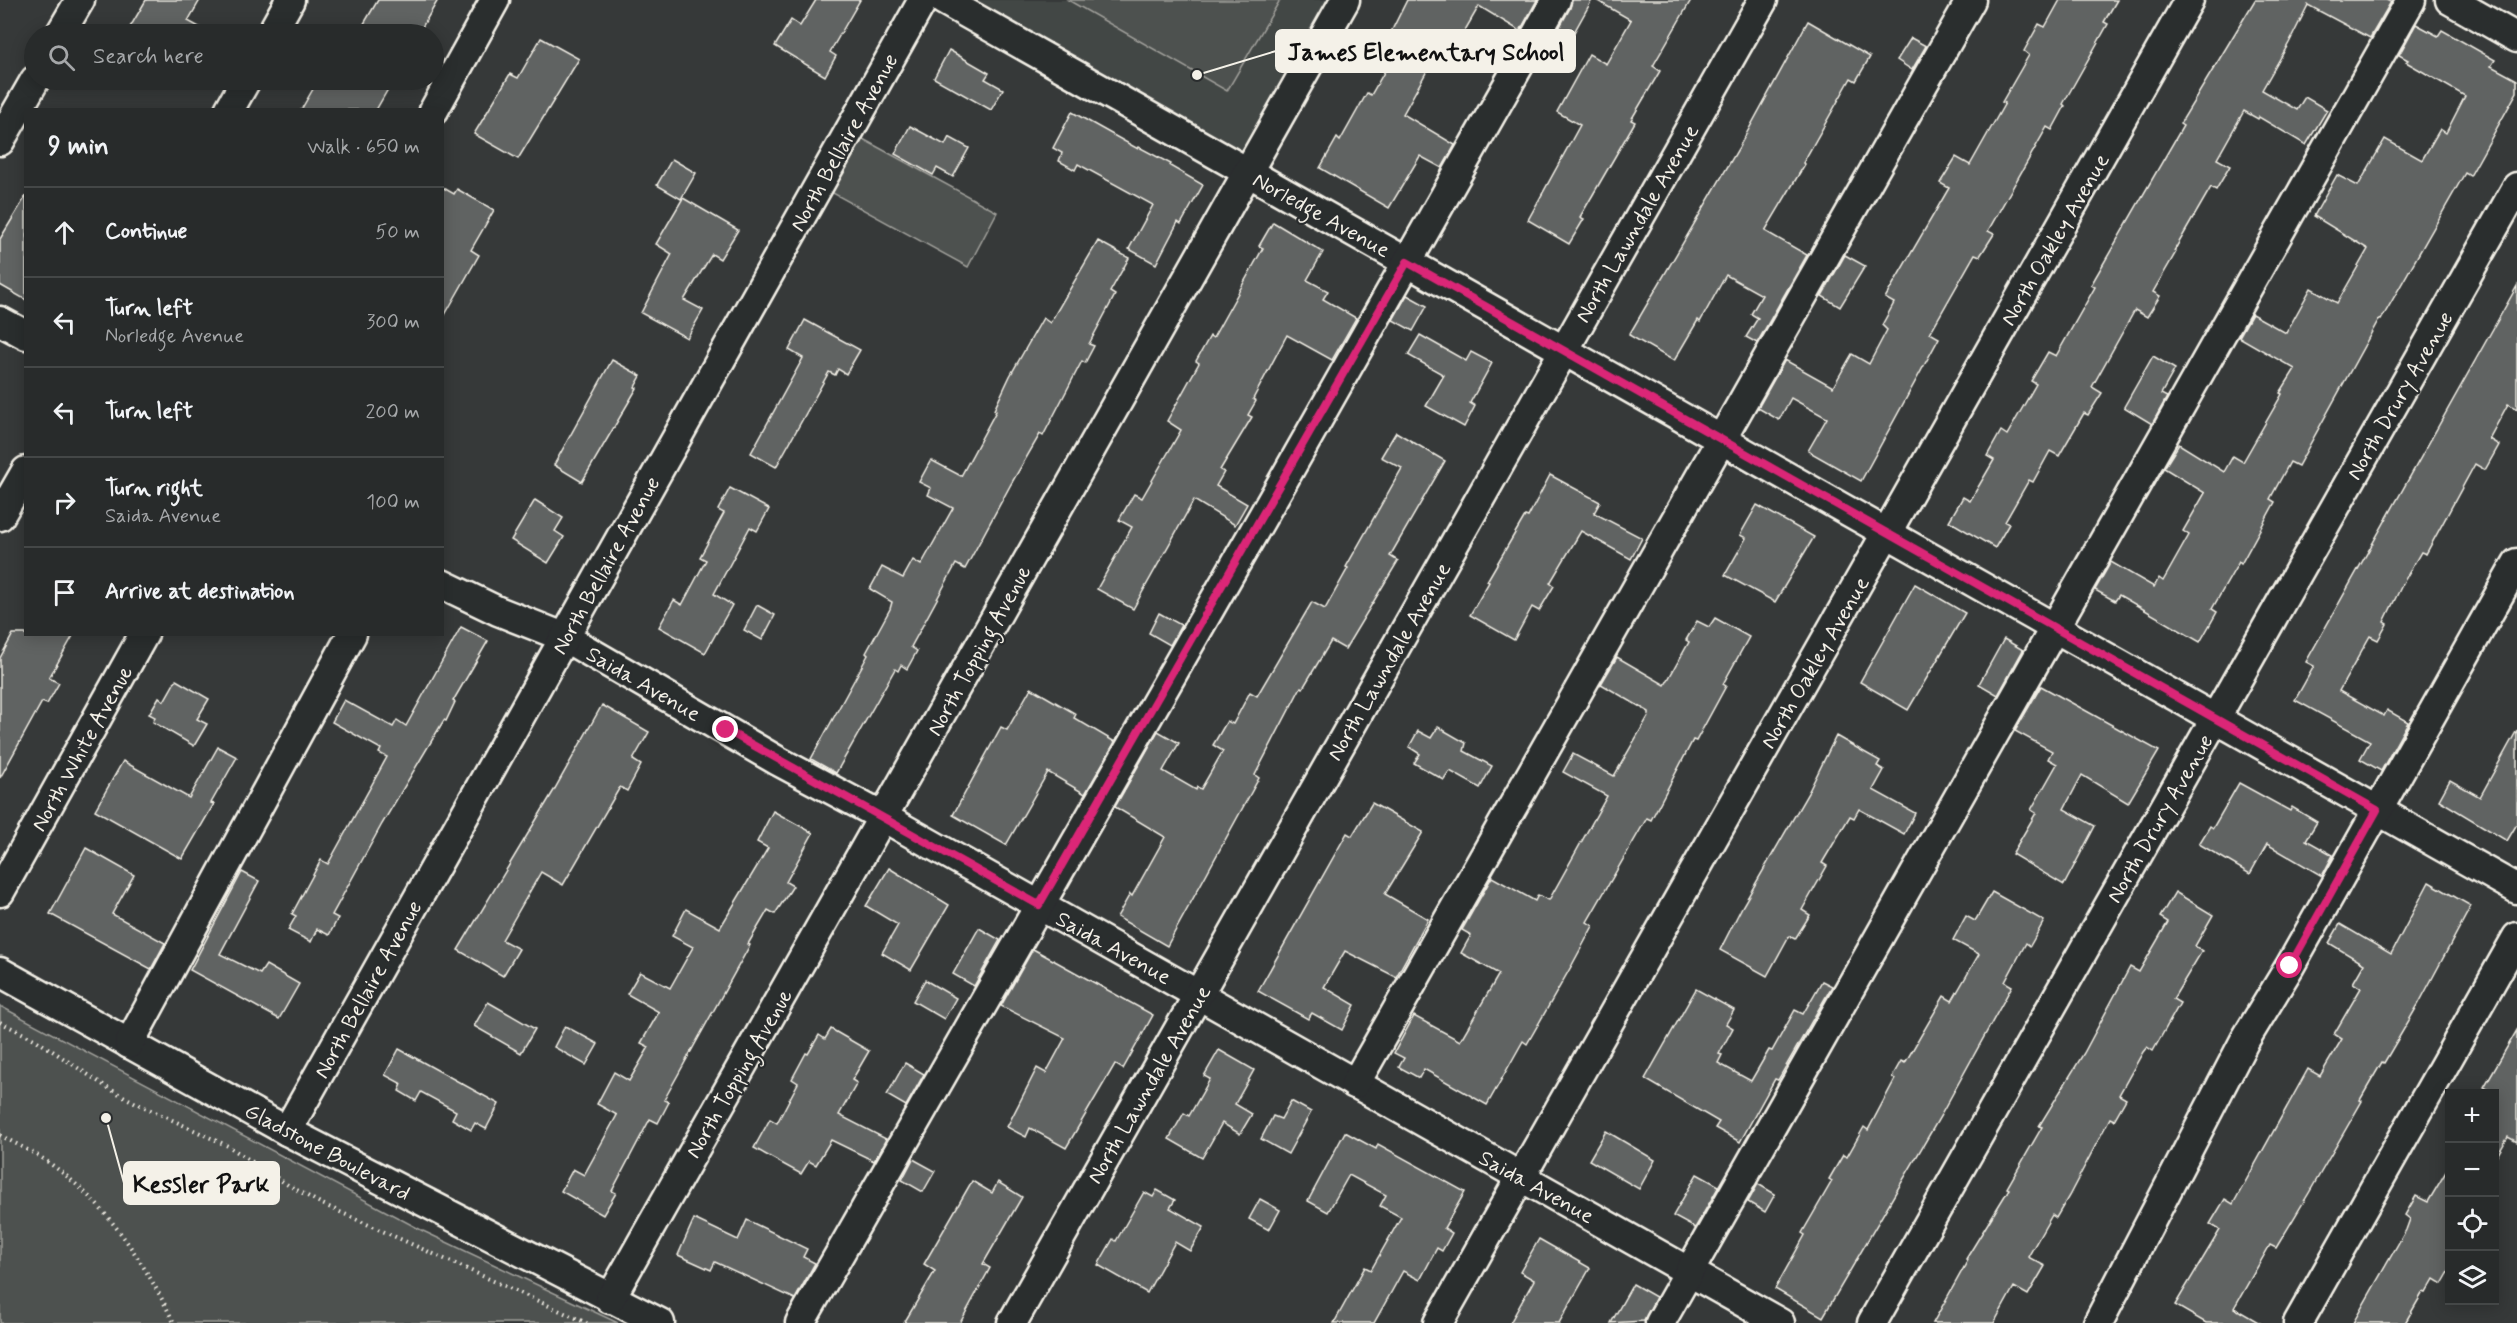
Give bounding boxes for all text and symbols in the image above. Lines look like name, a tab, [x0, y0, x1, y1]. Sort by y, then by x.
search box	[24, 24, 444, 90]
callout: James Elementary School	[1276, 30, 1575, 72]
text: James Elementary School	[1287, 38, 1565, 69]
icon: search	[45, 41, 78, 74]
text: Search here	[93, 43, 204, 71]
street label: North Bellaire Avenue	[784, 49, 905, 237]
street label: North Lawndale Avenue	[1569, 119, 1706, 328]
text: 9 min	[48, 130, 109, 164]
text: Walk · 650 m	[307, 134, 420, 161]
street label: North Oakley Avenue	[1995, 149, 2117, 331]
street label: Norledge Avenue	[1246, 166, 1395, 268]
icon: ahead	[48, 216, 81, 249]
text: Continue	[105, 218, 187, 246]
text: 50 m	[375, 219, 420, 246]
text: Turn left	[105, 295, 193, 323]
icon: left	[48, 306, 81, 339]
street label: North Drury Avenue	[2341, 307, 2460, 485]
text: 300 m	[366, 309, 420, 336]
text: Norledge Avenue	[105, 323, 244, 350]
icon: left	[48, 396, 81, 429]
text: Turn left	[105, 398, 193, 426]
text: 200 m	[365, 399, 420, 426]
street label: North Bellaire Avenue	[546, 472, 667, 660]
text: Turn right	[105, 475, 203, 503]
icon: right	[48, 486, 81, 519]
text: 100 m	[366, 489, 420, 516]
text: Saida Avenue	[105, 503, 221, 530]
street label: North Lawndale Avenue	[1321, 557, 1458, 766]
street label: North Topping Avenue	[921, 561, 1041, 743]
street label: North Oakley Avenue	[1755, 572, 1877, 754]
icon: arrive	[48, 576, 81, 609]
text: Arrive at destination	[105, 578, 295, 606]
street label: Saida Avenue	[581, 641, 705, 729]
street label: North White Avenue	[26, 661, 140, 837]
route end	[712, 716, 738, 742]
street label: North Drury Avenue	[2101, 730, 2220, 908]
street label: North Bellaire Avenue	[308, 896, 429, 1084]
street label: Saida Avenue	[1050, 906, 1176, 992]
route start	[2276, 952, 2302, 978]
street label: North Lawndale Avenue	[1081, 980, 1218, 1189]
street label: North Topping Avenue	[680, 984, 802, 1165]
map controls	[2445, 1089, 2499, 1305]
button: +	[2445, 1089, 2499, 1143]
street label: Gladstone Boulevard	[239, 1097, 415, 1208]
button: −	[2445, 1143, 2499, 1197]
street label: Saida Avenue	[1473, 1145, 1599, 1231]
callout: Kessler Park	[124, 1162, 279, 1204]
text: Kessler Park	[133, 1170, 270, 1201]
button: locate	[2445, 1197, 2499, 1251]
button: layers	[2445, 1251, 2499, 1305]

